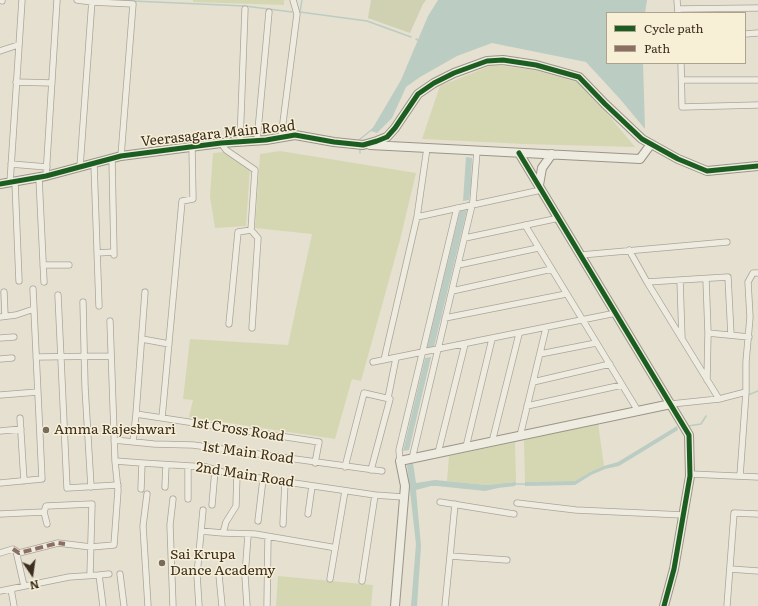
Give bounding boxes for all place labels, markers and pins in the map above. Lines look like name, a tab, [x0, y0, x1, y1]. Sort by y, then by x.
place label: Amma Rajeshwari	[54, 422, 176, 438]
marker: Amma Rajeshwari	[41, 425, 51, 435]
place label: Sai Krupa Dance Academy	[170, 547, 275, 580]
marker: Sai Krupa Dance Academy	[157, 558, 167, 568]

